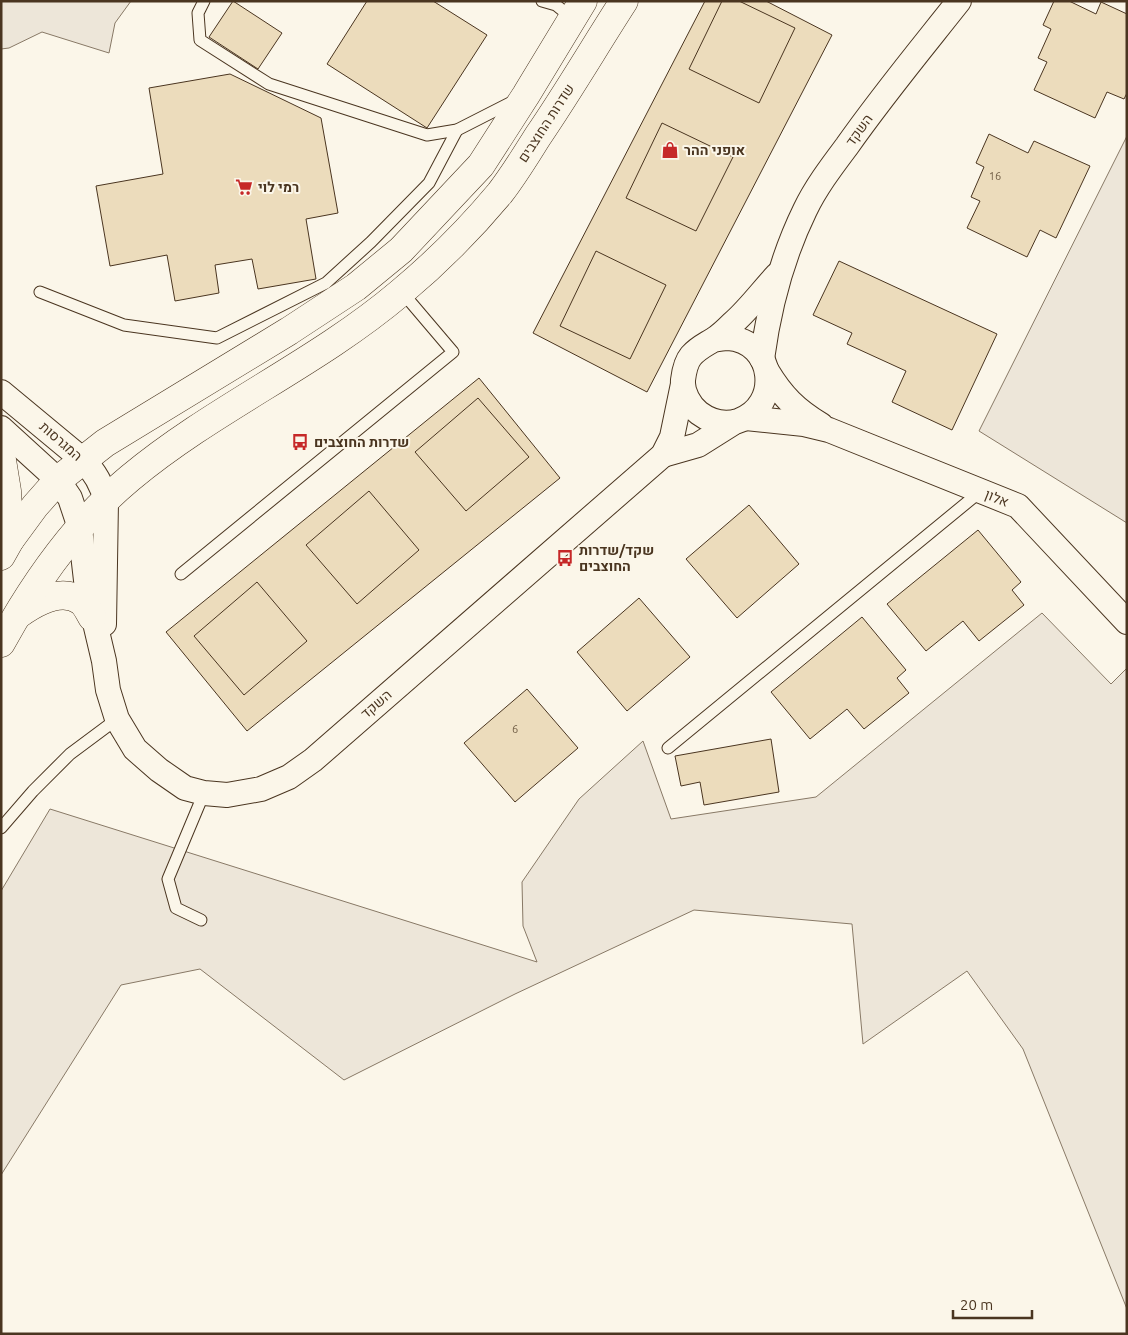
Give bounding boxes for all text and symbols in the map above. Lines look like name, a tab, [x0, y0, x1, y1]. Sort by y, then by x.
street label: שדרות החוצבים	[515, 81, 577, 165]
street label: השקד	[842, 111, 876, 149]
shop icon: אופני ההר	[660, 140, 680, 160]
place label: אופני ההר	[684, 142, 745, 158]
house number: 16	[989, 170, 1001, 182]
supermarket icon: רמי לוי	[234, 177, 254, 197]
place label: רמי לוי	[258, 179, 299, 195]
street label: המגרסות	[36, 418, 86, 464]
bus stop icon: שדרות החוצבים	[290, 432, 310, 452]
place label: שדרות החוצבים	[314, 434, 409, 450]
street label: אלון	[983, 486, 1011, 510]
place label: שקד/שדרות החוצבים	[579, 542, 654, 574]
bus stop icon: שקד/שדרות החוצבים	[555, 548, 575, 568]
street label: השקד	[357, 686, 395, 722]
house number: 6	[512, 723, 518, 735]
scale bar	[953, 1288, 1032, 1320]
text: 20 m	[960, 1296, 993, 1313]

